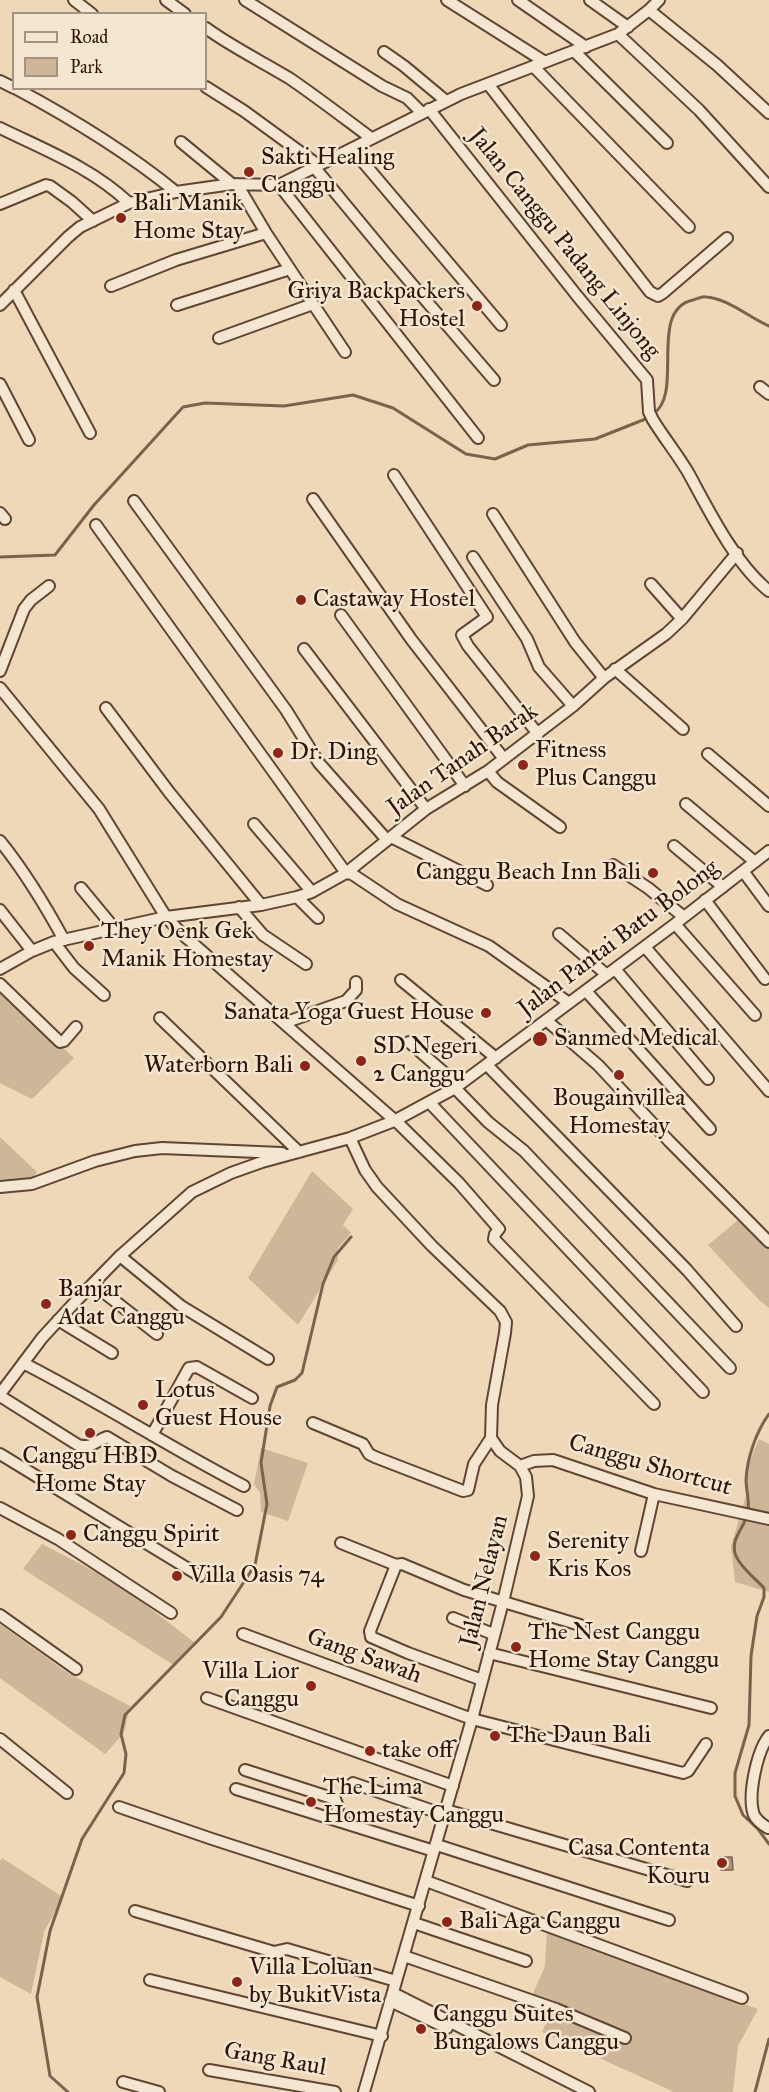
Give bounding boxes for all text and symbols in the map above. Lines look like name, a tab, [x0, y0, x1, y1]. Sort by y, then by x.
legend	[12, 12, 207, 90]
text: Road	[70, 26, 108, 48]
text: Park	[70, 56, 103, 78]
street label: Jalan Canggu Padang Linjong	[462, 123, 666, 365]
place label: Sakti Healing Canggu	[261, 144, 394, 200]
marker: Sakti Healing Canggu	[242, 165, 256, 179]
place label: Bali Manik Home Stay	[133, 190, 244, 246]
marker: Bali Manik Home Stay	[114, 211, 128, 225]
place label: Griya Backpackers Hostel	[288, 278, 465, 334]
marker: Griya Backpackers Hostel	[470, 299, 484, 313]
place label: Castaway Hostel	[313, 586, 475, 614]
marker: Castaway Hostel	[294, 593, 308, 607]
street label: Jalan Tanah Barak	[382, 697, 544, 823]
place label: Fitness Plus Canggu	[535, 737, 657, 793]
place label: Dr. Ding	[290, 739, 377, 767]
marker: Dr. Ding	[271, 746, 285, 760]
marker: Fitness Plus Canggu	[516, 758, 530, 772]
street label: Jalan Pantai Batu Bolong	[513, 854, 725, 1024]
place label: Canggu Beach Inn Bali	[416, 859, 641, 887]
marker: Canggu Beach Inn Bali	[646, 866, 660, 880]
place label: They Oenk Gek Manik Homestay	[101, 918, 273, 974]
marker: They Oenk Gek Manik Homestay	[82, 939, 96, 953]
place label: Sanata Yoga Guest House	[224, 999, 474, 1027]
marker: Sanata Yoga Guest House	[479, 1006, 493, 1020]
place label: Sanmed Medical	[554, 1025, 718, 1053]
marker: Sanmed Medical	[531, 1030, 549, 1048]
place label: SD Negeri 2 Canggu	[373, 1033, 478, 1089]
place label: Waterborn Bali	[144, 1052, 293, 1080]
marker: SD Negeri 2 Canggu	[354, 1054, 368, 1068]
marker: Waterborn Bali	[298, 1059, 312, 1073]
marker: Bougainvillea Homestay	[612, 1068, 626, 1082]
place label: Bougainvillea Homestay	[553, 1085, 685, 1141]
place label: Banjar Adat Canggu	[58, 1276, 185, 1332]
marker: Banjar Adat Canggu	[39, 1297, 53, 1311]
place label: Lotus Guest House	[155, 1377, 282, 1433]
marker: Lotus Guest House	[136, 1398, 150, 1412]
marker: Canggu HBD Home Stay	[83, 1426, 97, 1440]
street label: Canggu Shortcut	[565, 1429, 735, 1503]
place label: Canggu HBD Home Stay	[22, 1443, 158, 1499]
street label: Jalan Nelayan	[455, 1512, 515, 1650]
place label: Canggu Spirit	[83, 1521, 219, 1549]
marker: Canggu Spirit	[64, 1528, 78, 1542]
place label: Serenity Kris Kos	[547, 1528, 631, 1584]
marker: Serenity Kris Kos	[528, 1549, 542, 1563]
place label: Villa Oasis 74	[189, 1562, 324, 1590]
marker: Villa Oasis 74	[170, 1569, 184, 1583]
place label: The Nest Canggu Home Stay Canggu	[528, 1619, 719, 1675]
street label: Gang Sawah	[303, 1623, 425, 1691]
marker: The Nest Canggu Home Stay Canggu	[509, 1640, 523, 1654]
place label: Villa Lior Canggu	[202, 1658, 299, 1714]
marker: Villa Lior Canggu	[304, 1679, 318, 1693]
place label: The Daun Bali	[507, 1722, 651, 1750]
marker: The Daun Bali	[488, 1729, 502, 1743]
place label: take off	[382, 1737, 453, 1765]
marker: take off	[363, 1744, 377, 1758]
place label: The Lima Homestay Canggu	[323, 1774, 504, 1830]
marker: The Lima Homestay Canggu	[304, 1795, 318, 1809]
place label: Casa Contenta Kouru	[568, 1835, 710, 1891]
marker: Casa Contenta Kouru	[715, 1856, 729, 1870]
place label: Bali Aga Canggu	[459, 1908, 621, 1936]
marker: Bali Aga Canggu	[440, 1915, 454, 1929]
place label: Villa Loluan by BukitVista	[249, 1954, 381, 2010]
marker: Villa Loluan by BukitVista	[230, 1975, 244, 1989]
place label: Canggu Suites Bungalows Canggu	[433, 2001, 619, 2057]
marker: Canggu Suites Bungalows Canggu	[414, 2022, 428, 2036]
street label: Gang Raul	[222, 2037, 328, 2083]

